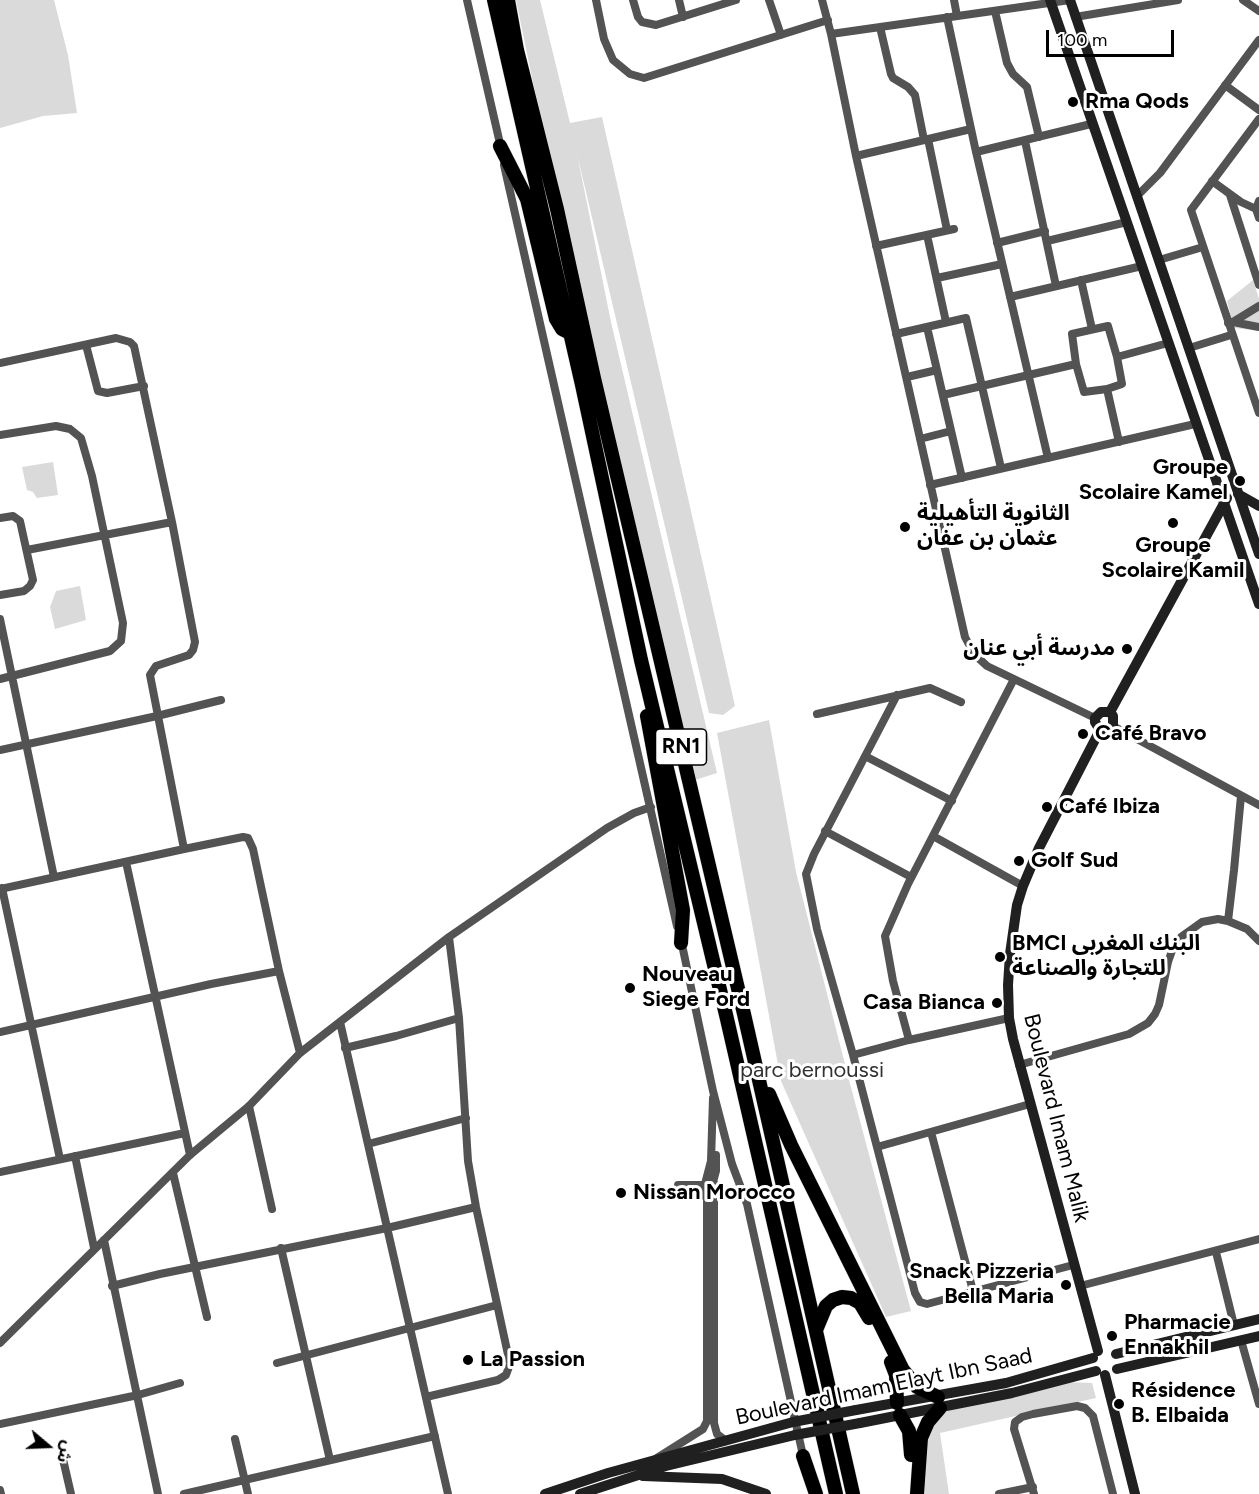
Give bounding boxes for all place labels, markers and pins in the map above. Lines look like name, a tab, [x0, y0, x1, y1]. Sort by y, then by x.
place label: Rma Qods	[1085, 89, 1189, 115]
marker: Rma Qods	[1066, 95, 1080, 109]
place label: Groupe Scolaire Kamel	[1079, 455, 1228, 506]
marker: Groupe Scolaire Kamel	[1233, 474, 1247, 488]
place label: الثانوية التأهيلية عثمان بن عفان	[917, 501, 1070, 552]
marker: Groupe Scolaire Kamil	[1166, 516, 1180, 530]
marker: الثانوية التأهيلية عثمان بن عفان	[898, 520, 912, 534]
place label: Groupe Scolaire Kamil	[1102, 533, 1244, 584]
place label: مدرسة أبي عنان	[963, 636, 1115, 662]
marker: مدرسة أبي عنان	[1120, 642, 1134, 656]
place label: Café Bravo	[1095, 721, 1206, 747]
marker: Café Bravo	[1076, 727, 1090, 741]
place label: Café Ibiza	[1059, 794, 1160, 820]
marker: Café Ibiza	[1040, 800, 1054, 814]
place label: Golf Sud	[1031, 848, 1118, 874]
marker: Golf Sud	[1012, 854, 1026, 868]
place label: BMCI البنك المغربي للتجارة والصناعة	[1012, 931, 1200, 982]
marker: BMCI البنك المغربي للتجارة والصناعة	[993, 950, 1007, 964]
place label: Nouveau Siege Ford	[642, 962, 750, 1014]
marker: Nouveau Siege Ford	[623, 981, 637, 995]
place label: Casa Bianca	[863, 990, 985, 1016]
marker: Casa Bianca	[990, 996, 1004, 1010]
place label: Nissan Morocco	[633, 1180, 795, 1206]
marker: Nissan Morocco	[614, 1186, 628, 1200]
place label: Snack Pizzeria Bella Maria	[909, 1259, 1054, 1310]
marker: Snack Pizzeria Bella Maria	[1059, 1278, 1073, 1292]
place label: Pharmacie Ennakhil	[1124, 1310, 1231, 1362]
marker: Pharmacie Ennakhil	[1105, 1329, 1119, 1343]
place label: La Passion	[480, 1347, 585, 1373]
marker: La Passion	[461, 1353, 475, 1367]
place label: Résidence B. Elbaida	[1131, 1378, 1235, 1430]
marker: Résidence B. Elbaida	[1112, 1397, 1126, 1411]

